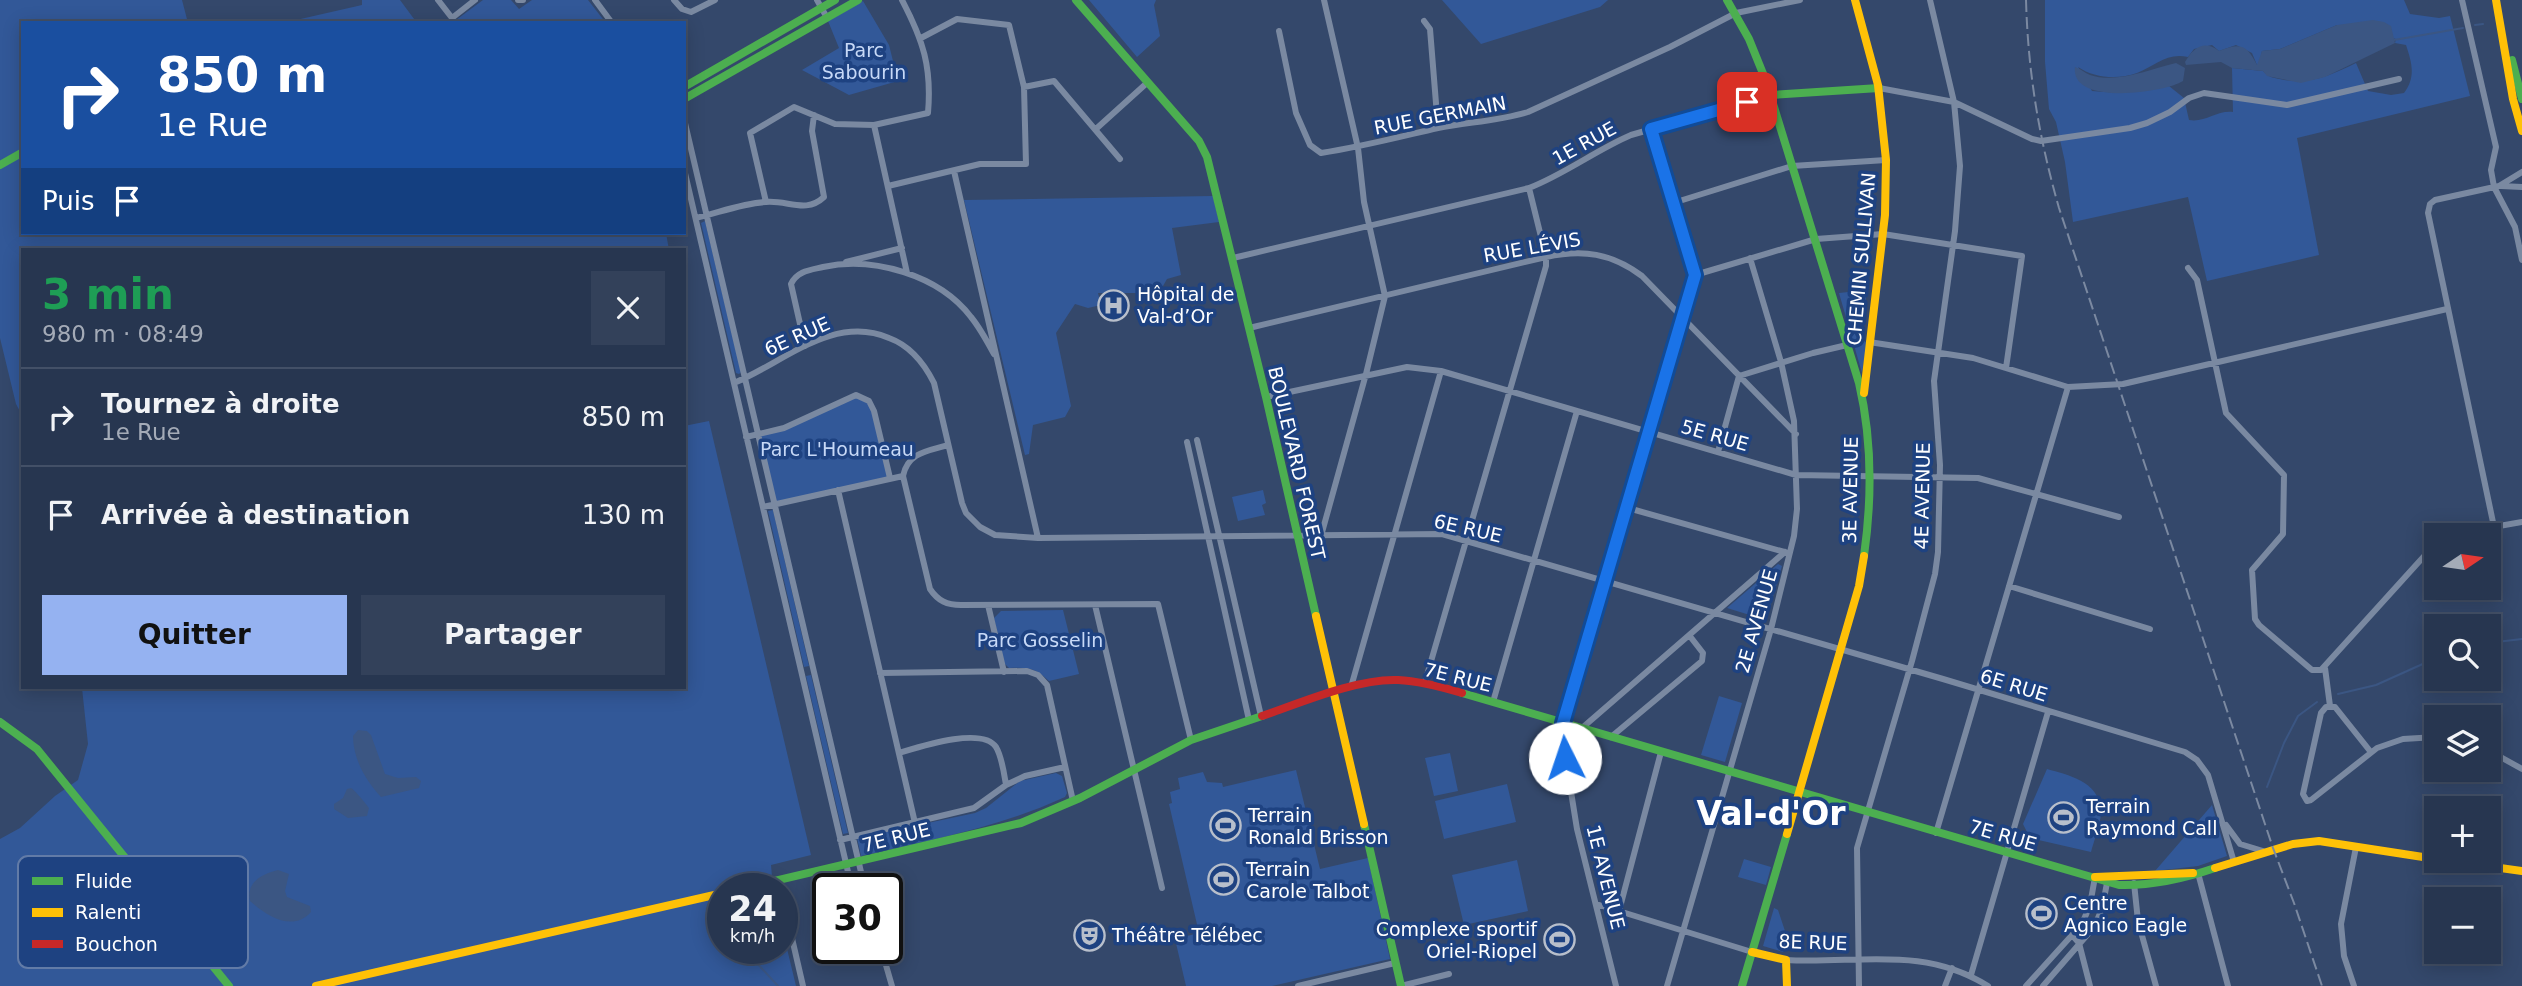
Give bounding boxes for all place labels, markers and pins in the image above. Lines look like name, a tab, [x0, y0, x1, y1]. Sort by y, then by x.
pin	[1717, 72, 1777, 132]
place label: Hôpital de Val-d’Or	[1137, 283, 1234, 327]
hospital icon: Hôpital de Val-d’Or	[1097, 288, 1131, 322]
place label: Terrain Raymond Call	[2085, 795, 2217, 839]
sports icon: Terrain Raymond Call	[2046, 800, 2080, 834]
place label: Terrain Ronald Brisson	[1247, 804, 1389, 848]
sports icon: Terrain Ronald Brisson	[1208, 809, 1242, 843]
place label: Terrain Carole Talbot	[1245, 858, 1369, 902]
sports icon: Terrain Carole Talbot	[1206, 863, 1240, 897]
place label: Centre Agnico Eagle	[2064, 892, 2187, 936]
sports icon: Centre Agnico Eagle	[2024, 897, 2058, 931]
theatre icon: Théâtre Télébec	[1072, 918, 1106, 952]
place label: Complexe sportif Oriel-Riopel	[1376, 918, 1538, 962]
sports icon: Complexe sportif Oriel-Riopel	[1543, 923, 1577, 957]
place label: Théâtre Télébec	[1111, 924, 1263, 946]

